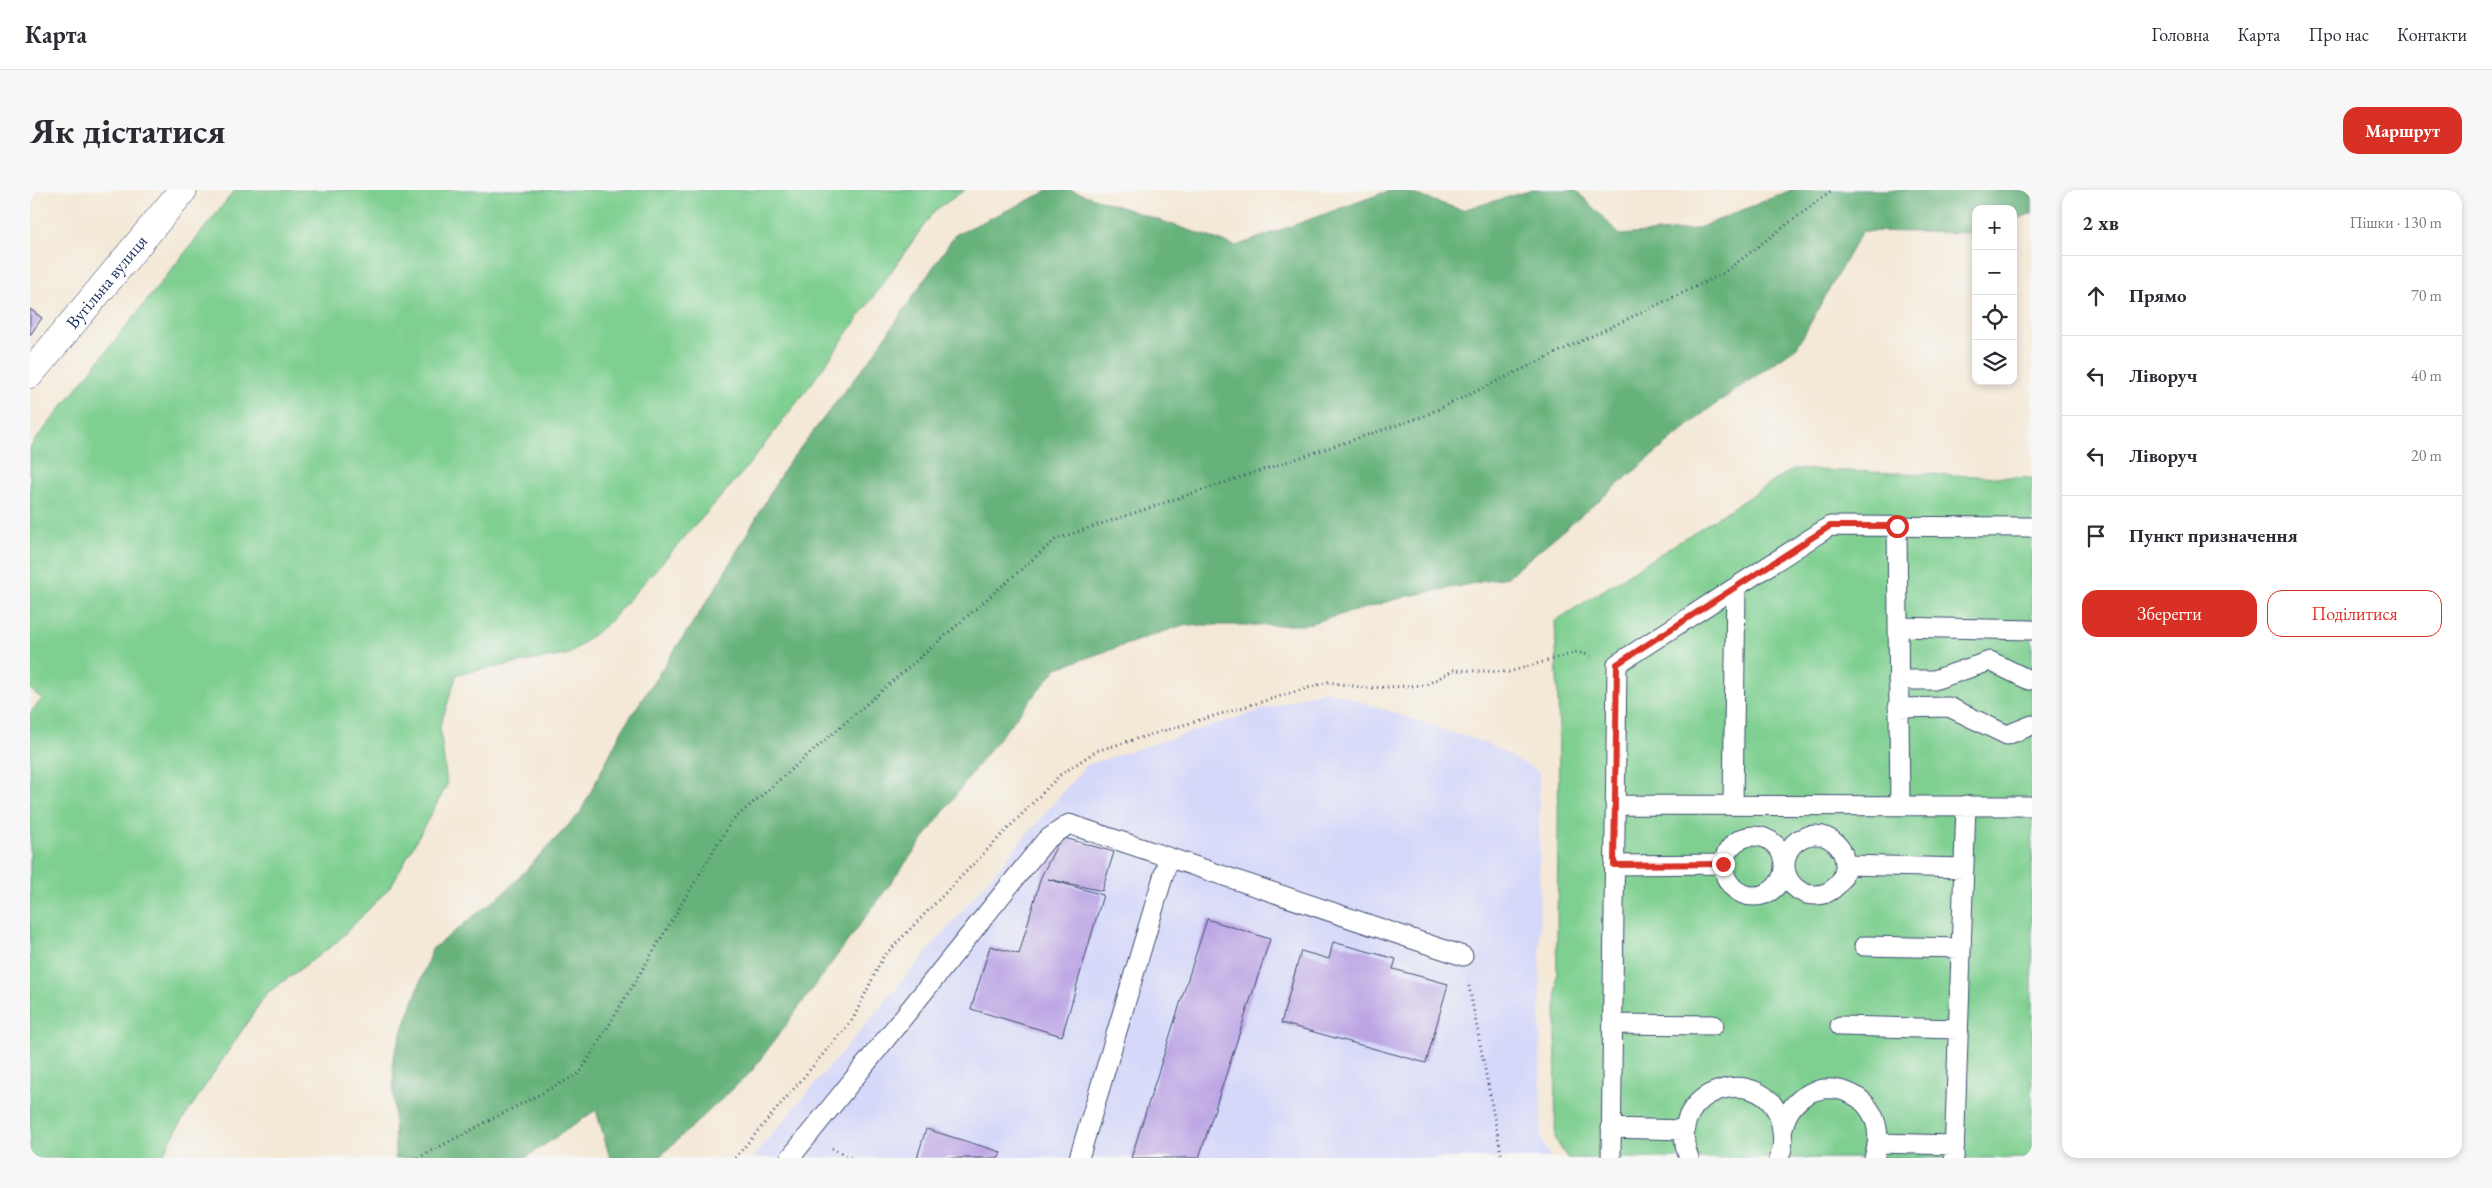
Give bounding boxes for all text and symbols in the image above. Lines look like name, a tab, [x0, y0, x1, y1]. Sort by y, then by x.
text: Карта	[25, 19, 87, 50]
text: Головна	[2152, 23, 2209, 46]
text: Карта	[2237, 23, 2280, 46]
text: Про нас	[2308, 23, 2369, 46]
text: Контакти	[2397, 23, 2467, 46]
button: Маршрут	[2343, 107, 2462, 154]
text: Як дістатися	[30, 108, 225, 153]
map controls	[1972, 205, 2017, 385]
button: +	[1972, 205, 2017, 250]
text: 2 хв	[2082, 209, 2119, 236]
text: Пішки · 130 m	[2349, 212, 2442, 233]
street label: Вугільна вулиця	[61, 230, 152, 333]
button: −	[1972, 250, 2017, 295]
icon: ahead	[2082, 282, 2110, 310]
text: Прямо	[2129, 283, 2187, 308]
text: 70 m	[2411, 285, 2442, 306]
button: locate	[1972, 295, 2017, 340]
button: layers	[1972, 340, 2017, 385]
icon: left	[2082, 362, 2110, 390]
text: Ліворуч	[2129, 363, 2197, 388]
text: 40 m	[2411, 365, 2442, 386]
icon: left	[2082, 442, 2110, 470]
text: Ліворуч	[2129, 443, 2197, 468]
text: 20 m	[2411, 445, 2442, 466]
route start	[1886, 515, 1909, 538]
icon: arrive	[2082, 522, 2110, 550]
text: Пункт призначення	[2129, 523, 2298, 548]
button: Зберегти	[2082, 590, 2257, 637]
button: Поділитися	[2267, 590, 2442, 637]
route end	[1712, 853, 1735, 876]

